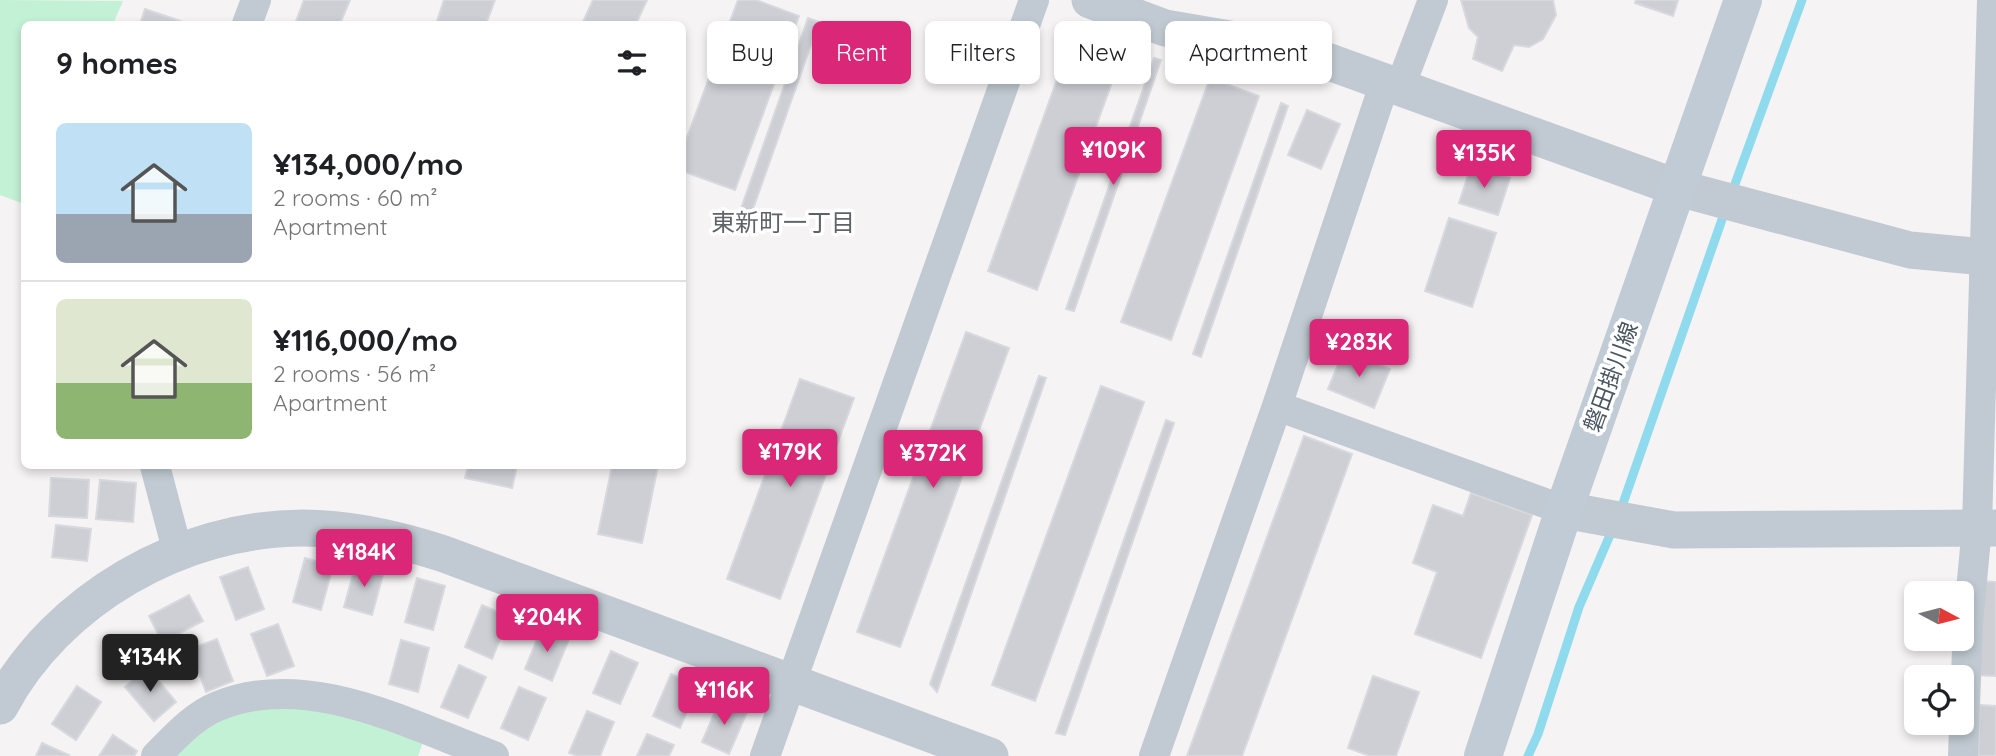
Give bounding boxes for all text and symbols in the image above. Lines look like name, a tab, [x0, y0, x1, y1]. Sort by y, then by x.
chip: Buy	[707, 21, 798, 84]
chip: Rent	[812, 21, 911, 84]
chip: Filters	[925, 21, 1040, 84]
chip: New	[1054, 21, 1151, 84]
chip: Apartment	[1165, 21, 1332, 84]
text: 9 homes	[56, 44, 178, 82]
icon: filters	[613, 44, 651, 82]
pin: ¥109K	[1064, 128, 1162, 187]
pin: ¥135K	[1435, 130, 1533, 190]
text: ¥109K	[1081, 135, 1145, 164]
text: ¥135K	[1452, 138, 1516, 167]
text: ¥134,000/mo	[273, 145, 463, 183]
icon: home	[112, 151, 196, 235]
text: 2 rooms · 60 m²	[273, 183, 438, 212]
district label: 東新町一丁目	[711, 207, 855, 237]
text: Apartment	[273, 212, 387, 241]
street label: 磐田掛川線	[1577, 318, 1644, 436]
pin: ¥283K	[1310, 320, 1408, 379]
text: ¥116,000/mo	[273, 321, 458, 359]
icon: home	[112, 327, 196, 411]
text: ¥283K	[1326, 327, 1392, 356]
text: 2 rooms · 56 m²	[273, 359, 436, 388]
text: Apartment	[273, 388, 387, 417]
pin: ¥179K	[741, 430, 839, 489]
pin: ¥372K	[884, 430, 982, 490]
text: ¥179K	[758, 437, 822, 466]
text: ¥372K	[900, 438, 966, 467]
pin: ¥184K	[315, 530, 413, 589]
text: ¥184K	[332, 537, 396, 566]
north arrow	[1904, 581, 1974, 651]
map controls	[1904, 581, 1974, 735]
pin: ¥204K	[498, 594, 596, 654]
text: ¥204K	[512, 602, 582, 631]
pin: ¥134K	[101, 634, 199, 694]
text: ¥134K	[118, 642, 182, 671]
button: locate	[1904, 665, 1974, 735]
pin: ¥116K	[675, 668, 773, 727]
text: ¥116K	[694, 675, 754, 704]

